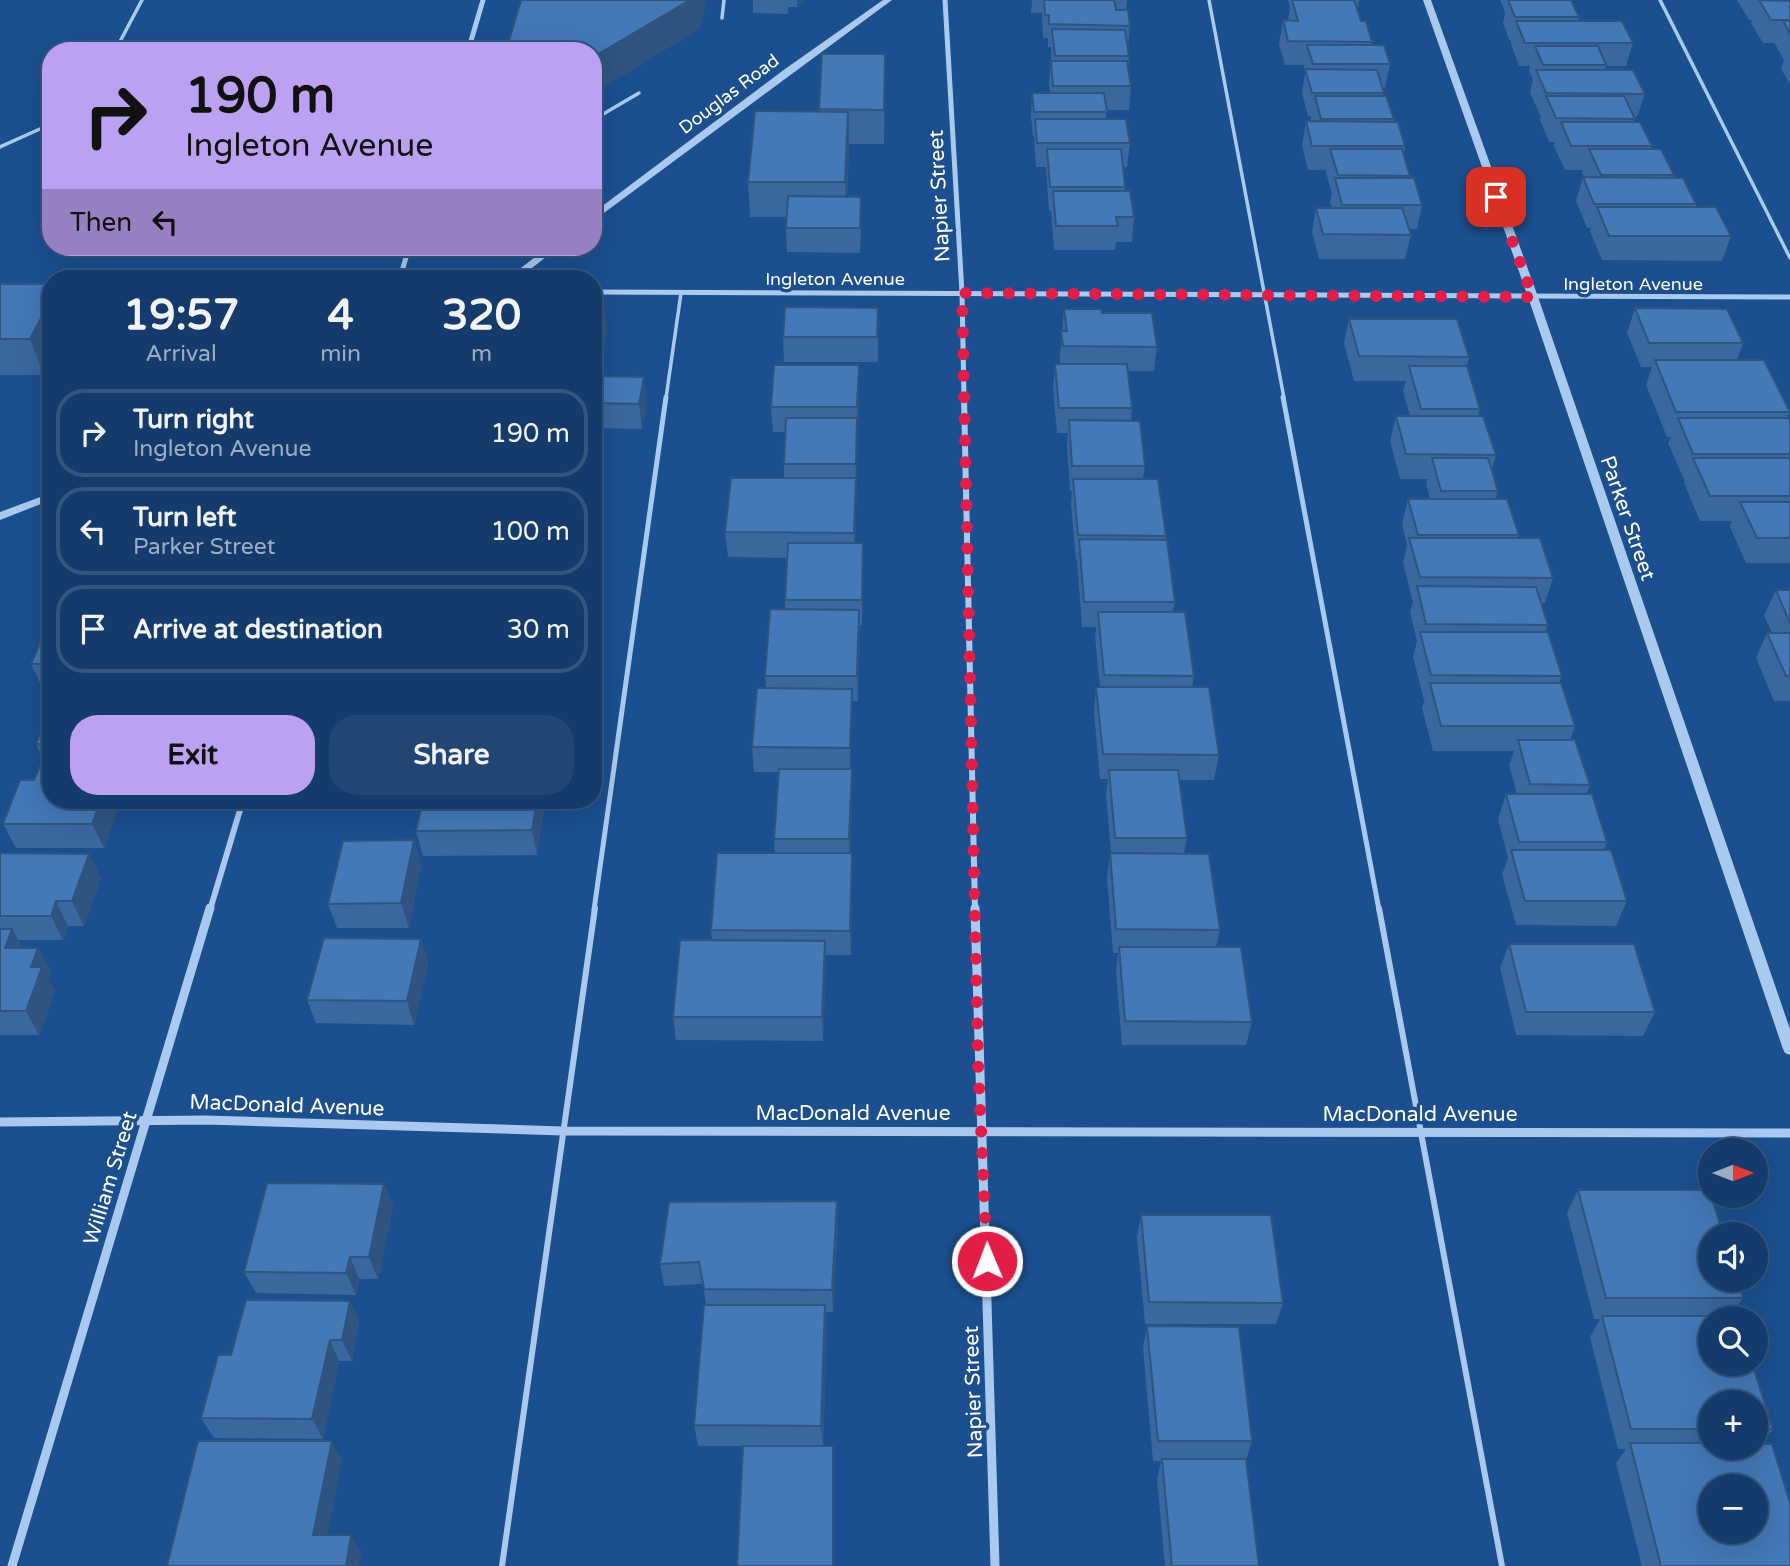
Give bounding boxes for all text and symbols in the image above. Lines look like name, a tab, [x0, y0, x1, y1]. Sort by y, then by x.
street label: Douglas Road	[675, 49, 783, 139]
text: 190 m	[185, 67, 335, 126]
icon: right	[70, 70, 161, 161]
text: Ingleton Avenue	[185, 127, 433, 165]
street label: Napier Street	[924, 129, 955, 263]
pin	[1466, 167, 1526, 227]
icon: arrive	[1477, 178, 1515, 216]
icon: left	[146, 203, 184, 241]
text: Then	[70, 207, 132, 238]
street label: Ingleton Avenue	[765, 268, 905, 290]
street label: Ingleton Avenue	[1563, 273, 1703, 295]
text: 19:57	[123, 290, 239, 341]
text: 4	[327, 290, 354, 341]
text: 320	[442, 290, 521, 341]
text: Arrival	[146, 340, 217, 368]
text: min	[320, 340, 361, 368]
text: m	[471, 340, 492, 368]
text: Turn right	[133, 404, 254, 435]
icon: right	[74, 414, 112, 452]
text: 190 m	[490, 418, 570, 449]
text: Ingleton Avenue	[133, 435, 312, 463]
street label: Parker Street	[1595, 453, 1661, 584]
text: Turn left	[133, 502, 236, 533]
icon: left	[74, 512, 112, 550]
text: 100 m	[490, 516, 570, 547]
text: Parker Street	[133, 533, 275, 561]
icon: arrive	[74, 610, 112, 648]
text: Arrive at destination	[133, 614, 383, 645]
text: 30 m	[507, 614, 570, 645]
button: Exit	[70, 715, 315, 795]
button: Share	[329, 715, 574, 795]
street label: MacDonald Avenue	[189, 1090, 385, 1121]
street label: MacDonald Avenue	[755, 1101, 951, 1126]
street label: MacDonald Avenue	[1322, 1102, 1518, 1127]
street label: William Street	[78, 1108, 143, 1248]
north arrow	[1698, 1138, 1768, 1208]
map controls	[1698, 1138, 1768, 1544]
button: sound	[1698, 1222, 1768, 1292]
position arrow	[950, 1224, 1024, 1298]
button: search	[1698, 1306, 1768, 1376]
street label: Napier Street	[959, 1325, 988, 1459]
button: +	[1698, 1390, 1768, 1460]
button: −	[1698, 1474, 1768, 1544]

